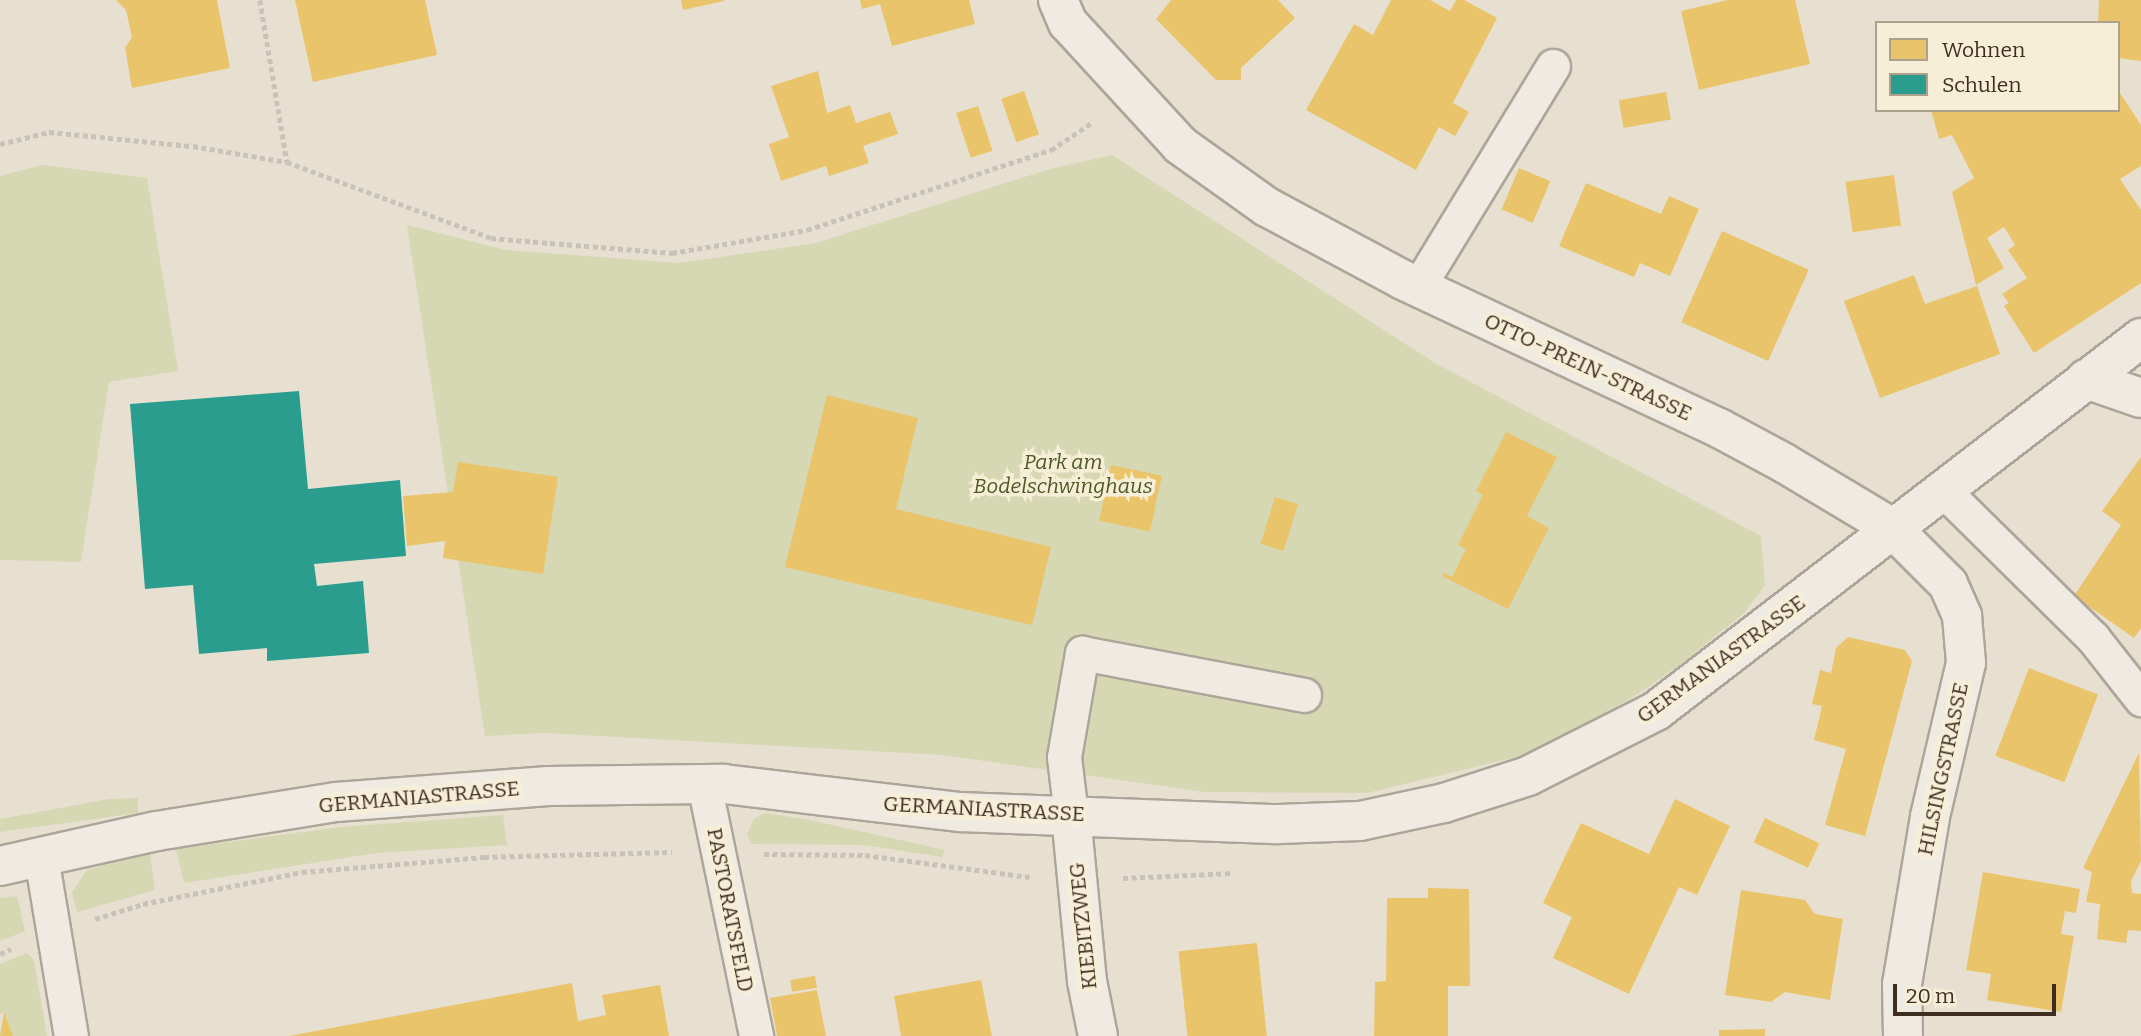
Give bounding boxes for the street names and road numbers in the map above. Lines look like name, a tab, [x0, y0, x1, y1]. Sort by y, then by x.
street label: OTTO-PREIN-STRASSE	[1480, 308, 1696, 426]
street label: GERMANIASTRASSE	[1632, 589, 1810, 729]
street label: HILSINGSTRASSE	[1912, 680, 1974, 858]
street label: GERMANIASTRASSE	[317, 776, 521, 818]
street label: GERMANIASTRASSE	[883, 791, 1085, 827]
street label: PASTORATSFELD	[702, 826, 758, 994]
street label: KIEBITZWEG	[1064, 861, 1102, 991]

